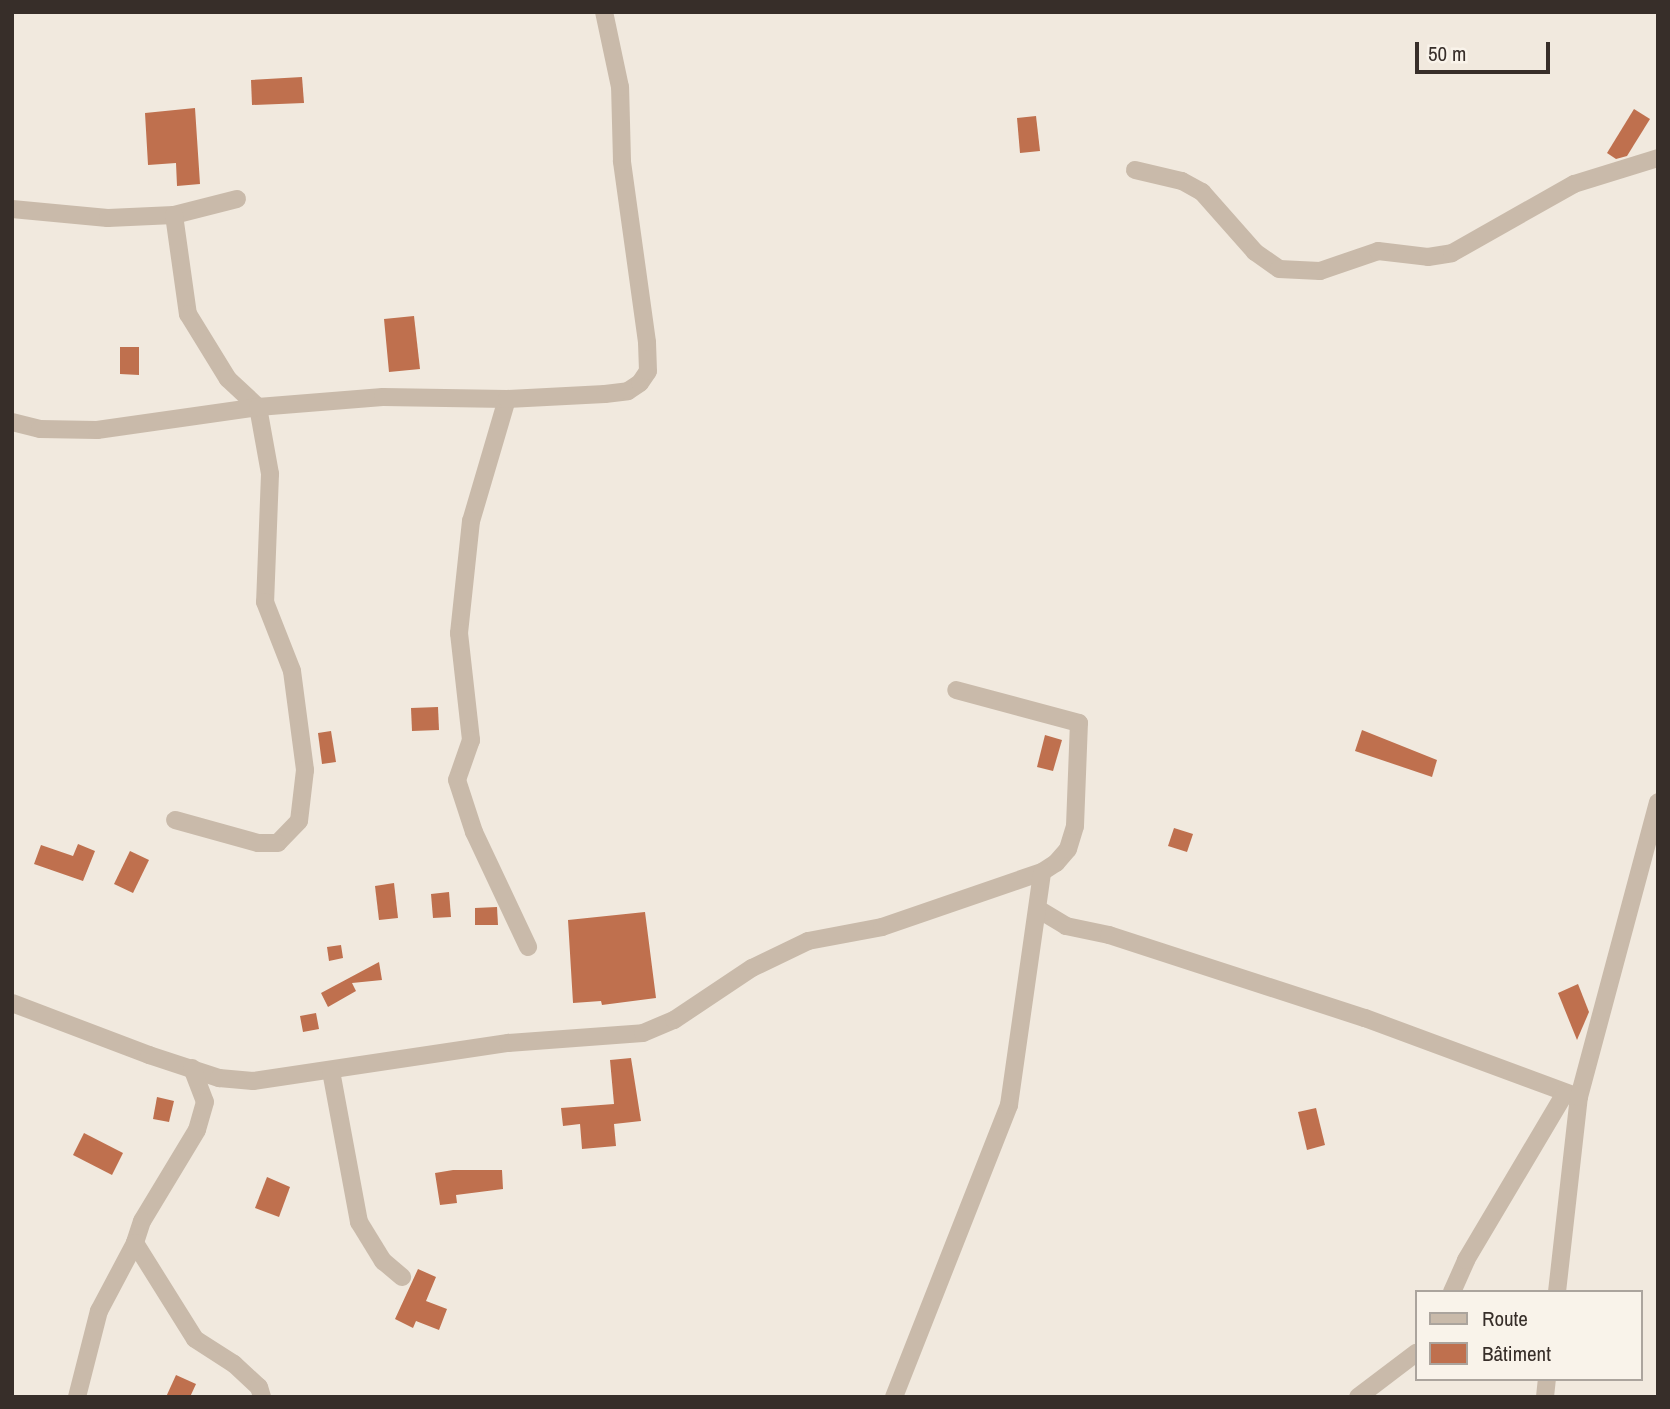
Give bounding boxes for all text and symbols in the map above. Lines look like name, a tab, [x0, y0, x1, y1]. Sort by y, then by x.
scale bar	[1418, 28, 1553, 72]
text: 50 m	[1428, 39, 1466, 68]
legend	[1414, 1290, 1642, 1381]
text: Route	[1482, 1304, 1528, 1333]
text: Bâtiment	[1482, 1339, 1551, 1368]

